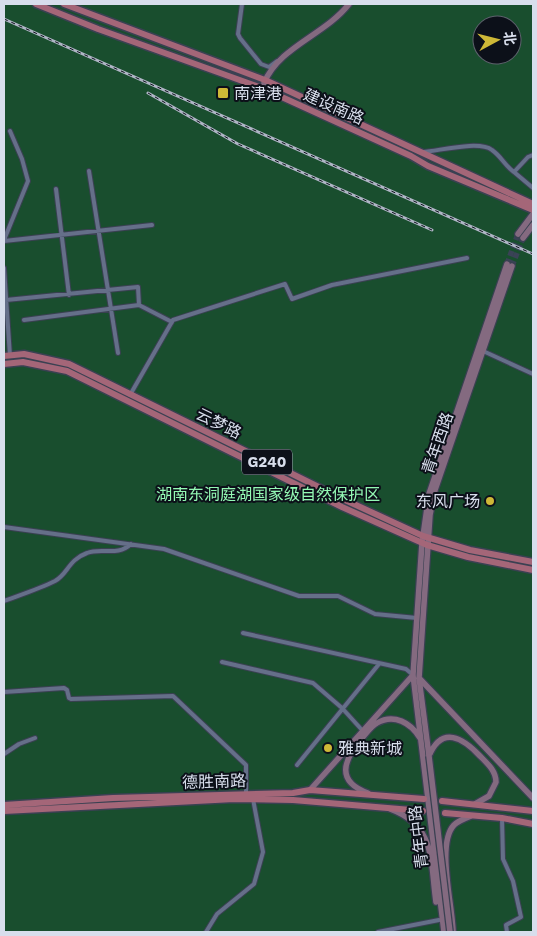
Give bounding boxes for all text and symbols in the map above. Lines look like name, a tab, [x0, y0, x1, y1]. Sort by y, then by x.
north arrow	[472, 15, 522, 65]
text: 北	[501, 30, 519, 46]
place label: 南津港	[234, 84, 282, 103]
street label: 建设南路	[301, 85, 367, 128]
marker: 南津港	[216, 86, 230, 100]
street label: 云梦路	[193, 404, 245, 443]
street label: 青年西路	[418, 410, 457, 477]
road number: G240	[242, 450, 292, 474]
park label: 湖南东洞庭湖国家级自然保护区	[156, 485, 380, 504]
place label: 东风广场	[416, 492, 480, 511]
marker: 东风广场	[484, 495, 496, 507]
place label: 雅典新城	[338, 739, 402, 758]
marker: 雅典新城	[322, 742, 334, 754]
street label: 德胜南路	[182, 771, 246, 792]
street label: 青年中路	[405, 804, 432, 870]

